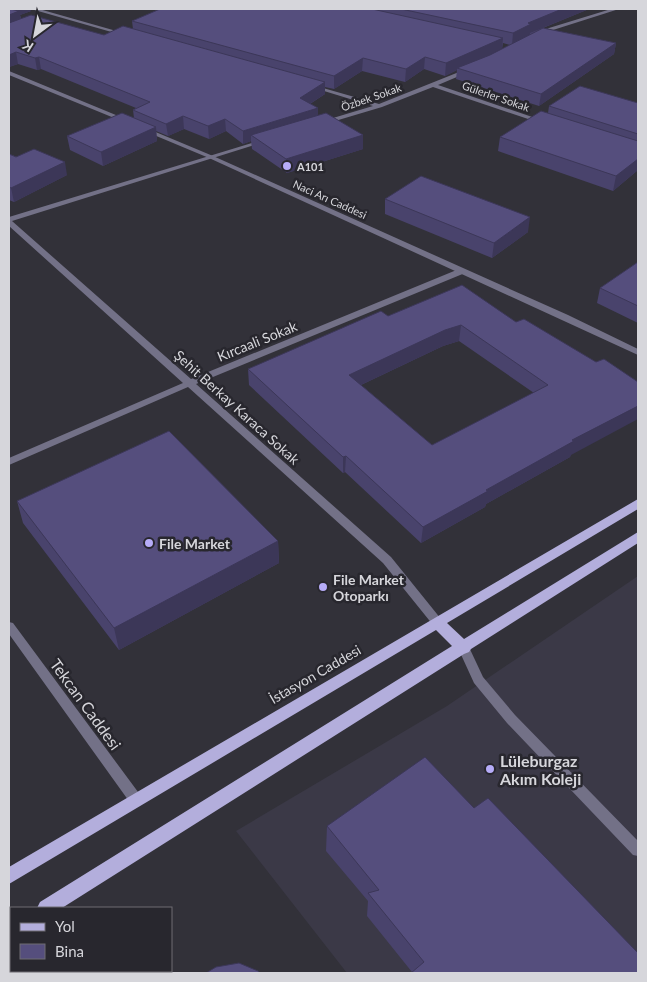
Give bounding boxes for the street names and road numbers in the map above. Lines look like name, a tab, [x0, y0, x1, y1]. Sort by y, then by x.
street label: Gülerler Sokak	[461, 78, 532, 114]
street label: Özbek Sokak	[339, 80, 403, 113]
street label: Naci Arı Caddesi	[291, 177, 369, 221]
street label: Kırcaali Sokak	[214, 317, 300, 365]
street label: Şehit Berkay Karaca Sokak	[171, 346, 304, 468]
street label: İstasyon Caddesi	[266, 641, 364, 707]
street label: Tekcan Caddesi	[47, 655, 125, 753]

